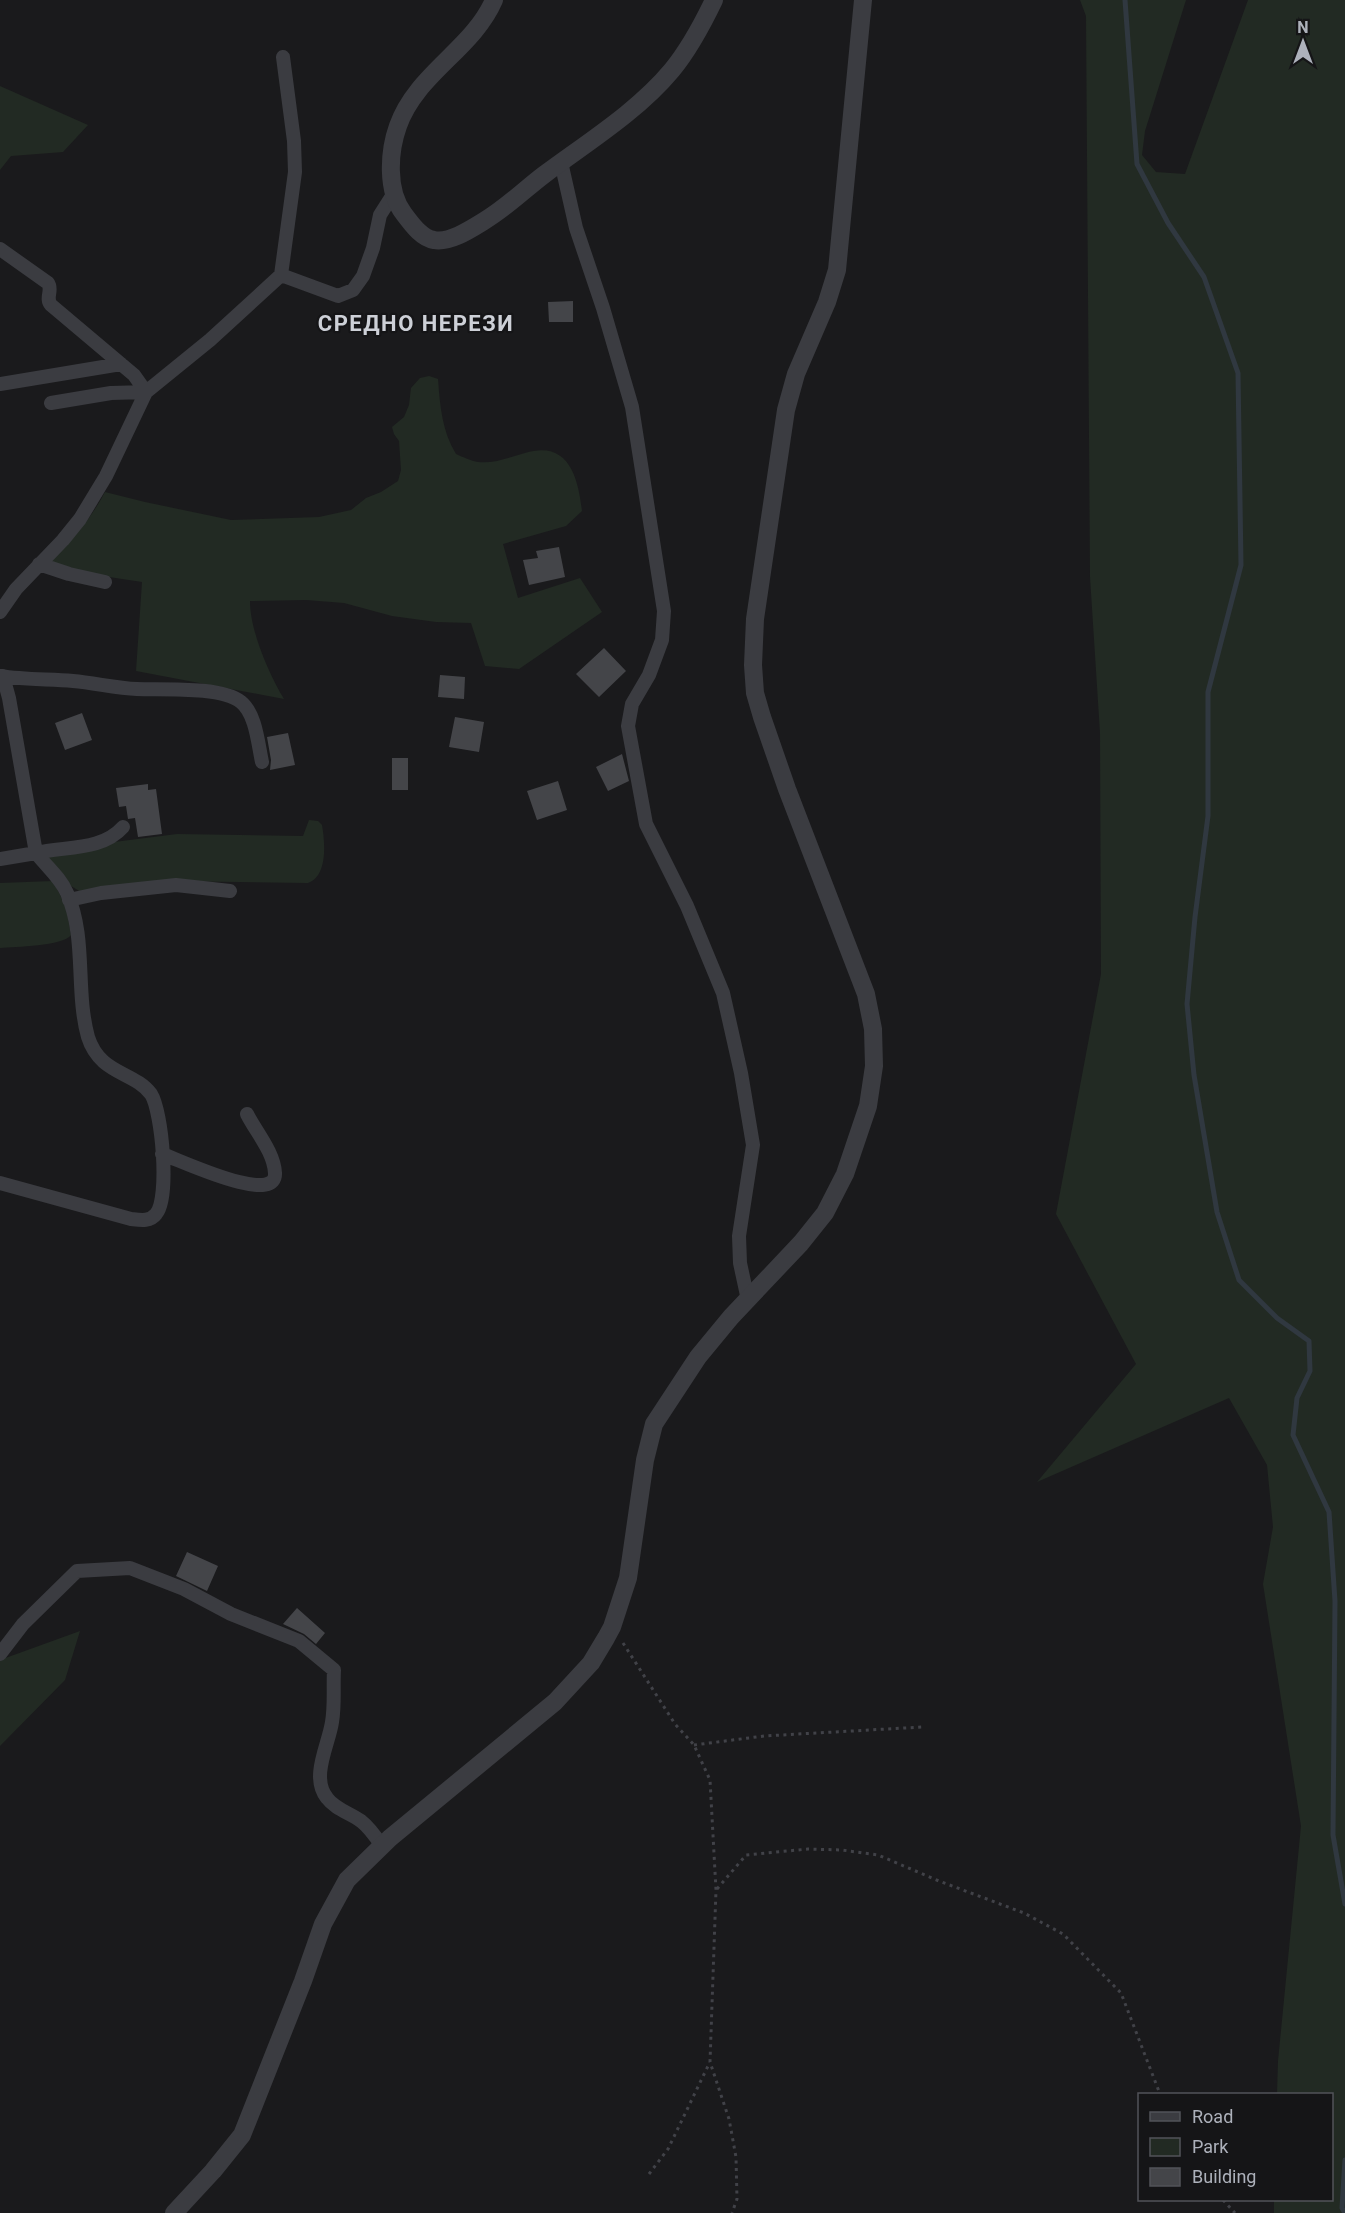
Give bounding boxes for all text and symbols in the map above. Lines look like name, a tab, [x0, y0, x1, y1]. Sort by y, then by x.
north arrow	[1273, 12, 1333, 72]
text: N	[1297, 18, 1309, 37]
district label: СРЕДНО НЕРЕЗИ	[318, 311, 514, 336]
legend	[1138, 2093, 1333, 2201]
text: Road	[1192, 2106, 1233, 2127]
text: Park	[1192, 2136, 1229, 2157]
text: Building	[1192, 2166, 1256, 2187]

